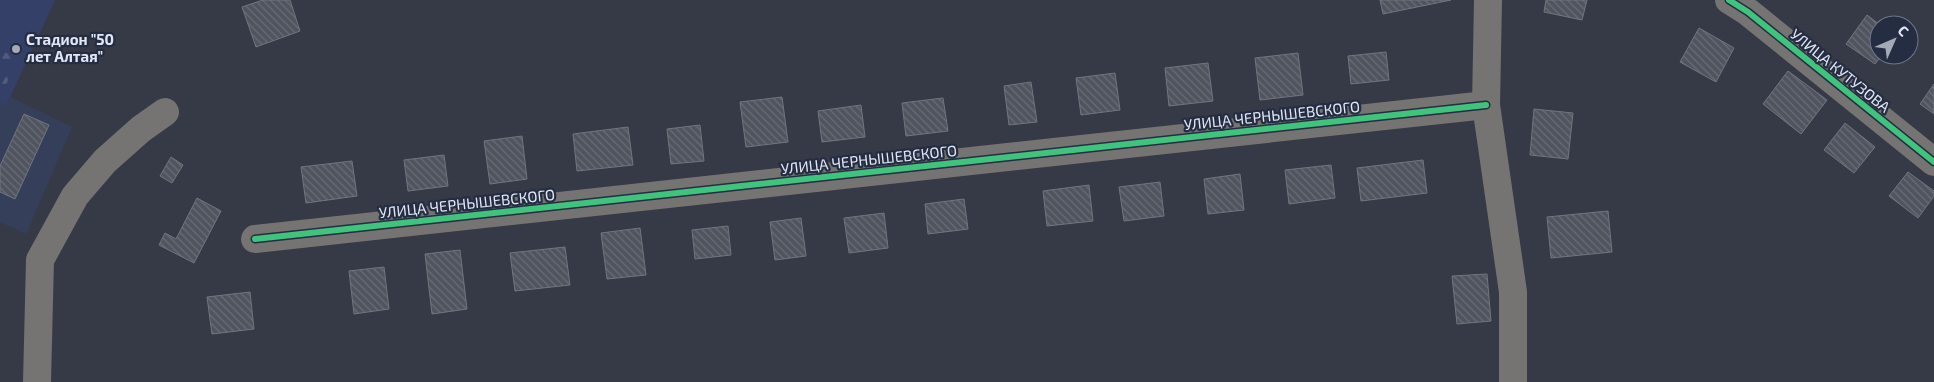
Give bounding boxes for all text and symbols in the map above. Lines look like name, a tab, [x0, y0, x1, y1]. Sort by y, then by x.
north arrow	[1869, 15, 1919, 65]
text: С	[1895, 22, 1912, 39]
street label: УЛИЦА КУТУЗОВА	[1787, 25, 1894, 116]
place label: Стадион "50 лет Алтая"	[26, 30, 114, 65]
marker: Стадион "50 лет Алтая"	[10, 43, 22, 55]
street label: УЛИЦА ЧЕРНЫШЕВСКОГО	[1183, 97, 1361, 133]
street label: УЛИЦА ЧЕРНЫШЕВСКОГО	[780, 141, 958, 177]
street label: УЛИЦА ЧЕРНЫШЕВСКОГО	[378, 185, 556, 221]

